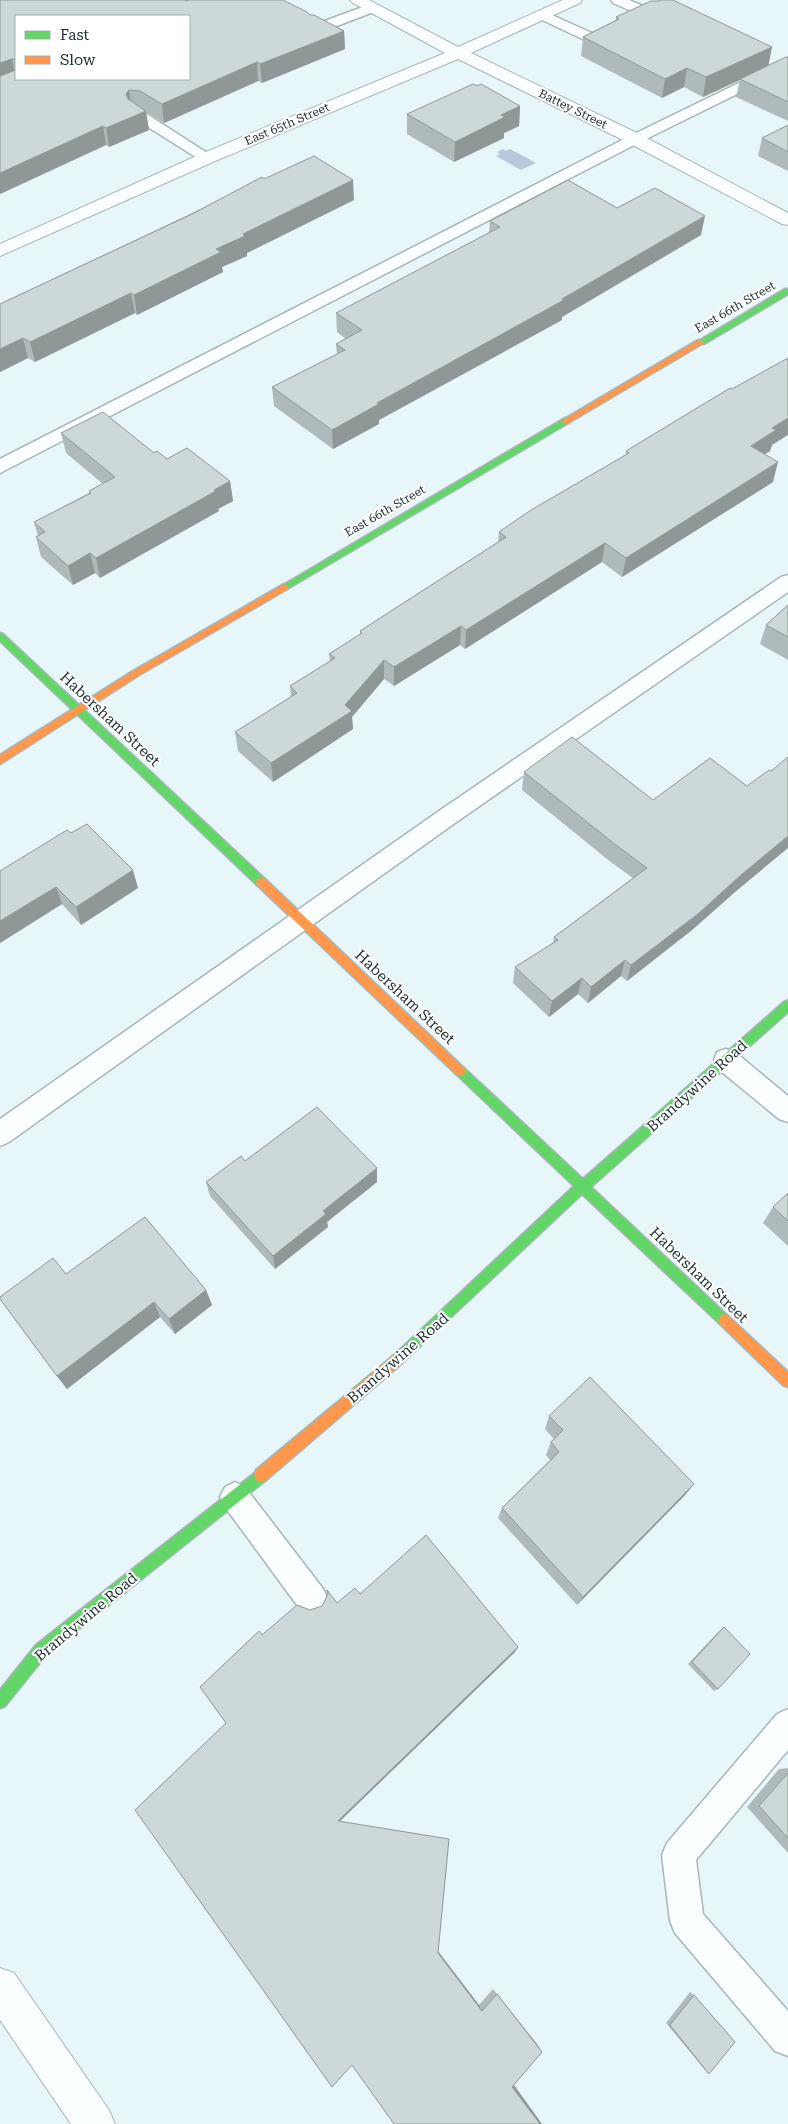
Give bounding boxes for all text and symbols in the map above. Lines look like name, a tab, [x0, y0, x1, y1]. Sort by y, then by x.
legend	[15, 15, 190, 80]
text: Fast	[60, 26, 90, 44]
text: Slow	[60, 51, 96, 69]
street label: Battey Street	[537, 86, 610, 132]
street label: East 65th Street	[243, 100, 332, 148]
street label: East 66th Street	[692, 278, 778, 336]
street label: East 66th Street	[342, 482, 428, 540]
street label: Habersham Street	[56, 668, 164, 770]
street label: Habersham Street	[351, 946, 459, 1048]
street label: Brandywine Road	[643, 1036, 751, 1136]
street label: Habersham Street	[646, 1223, 752, 1327]
street label: Brandywine Road	[344, 1309, 453, 1407]
street label: Brandywine Road	[31, 1569, 141, 1665]

